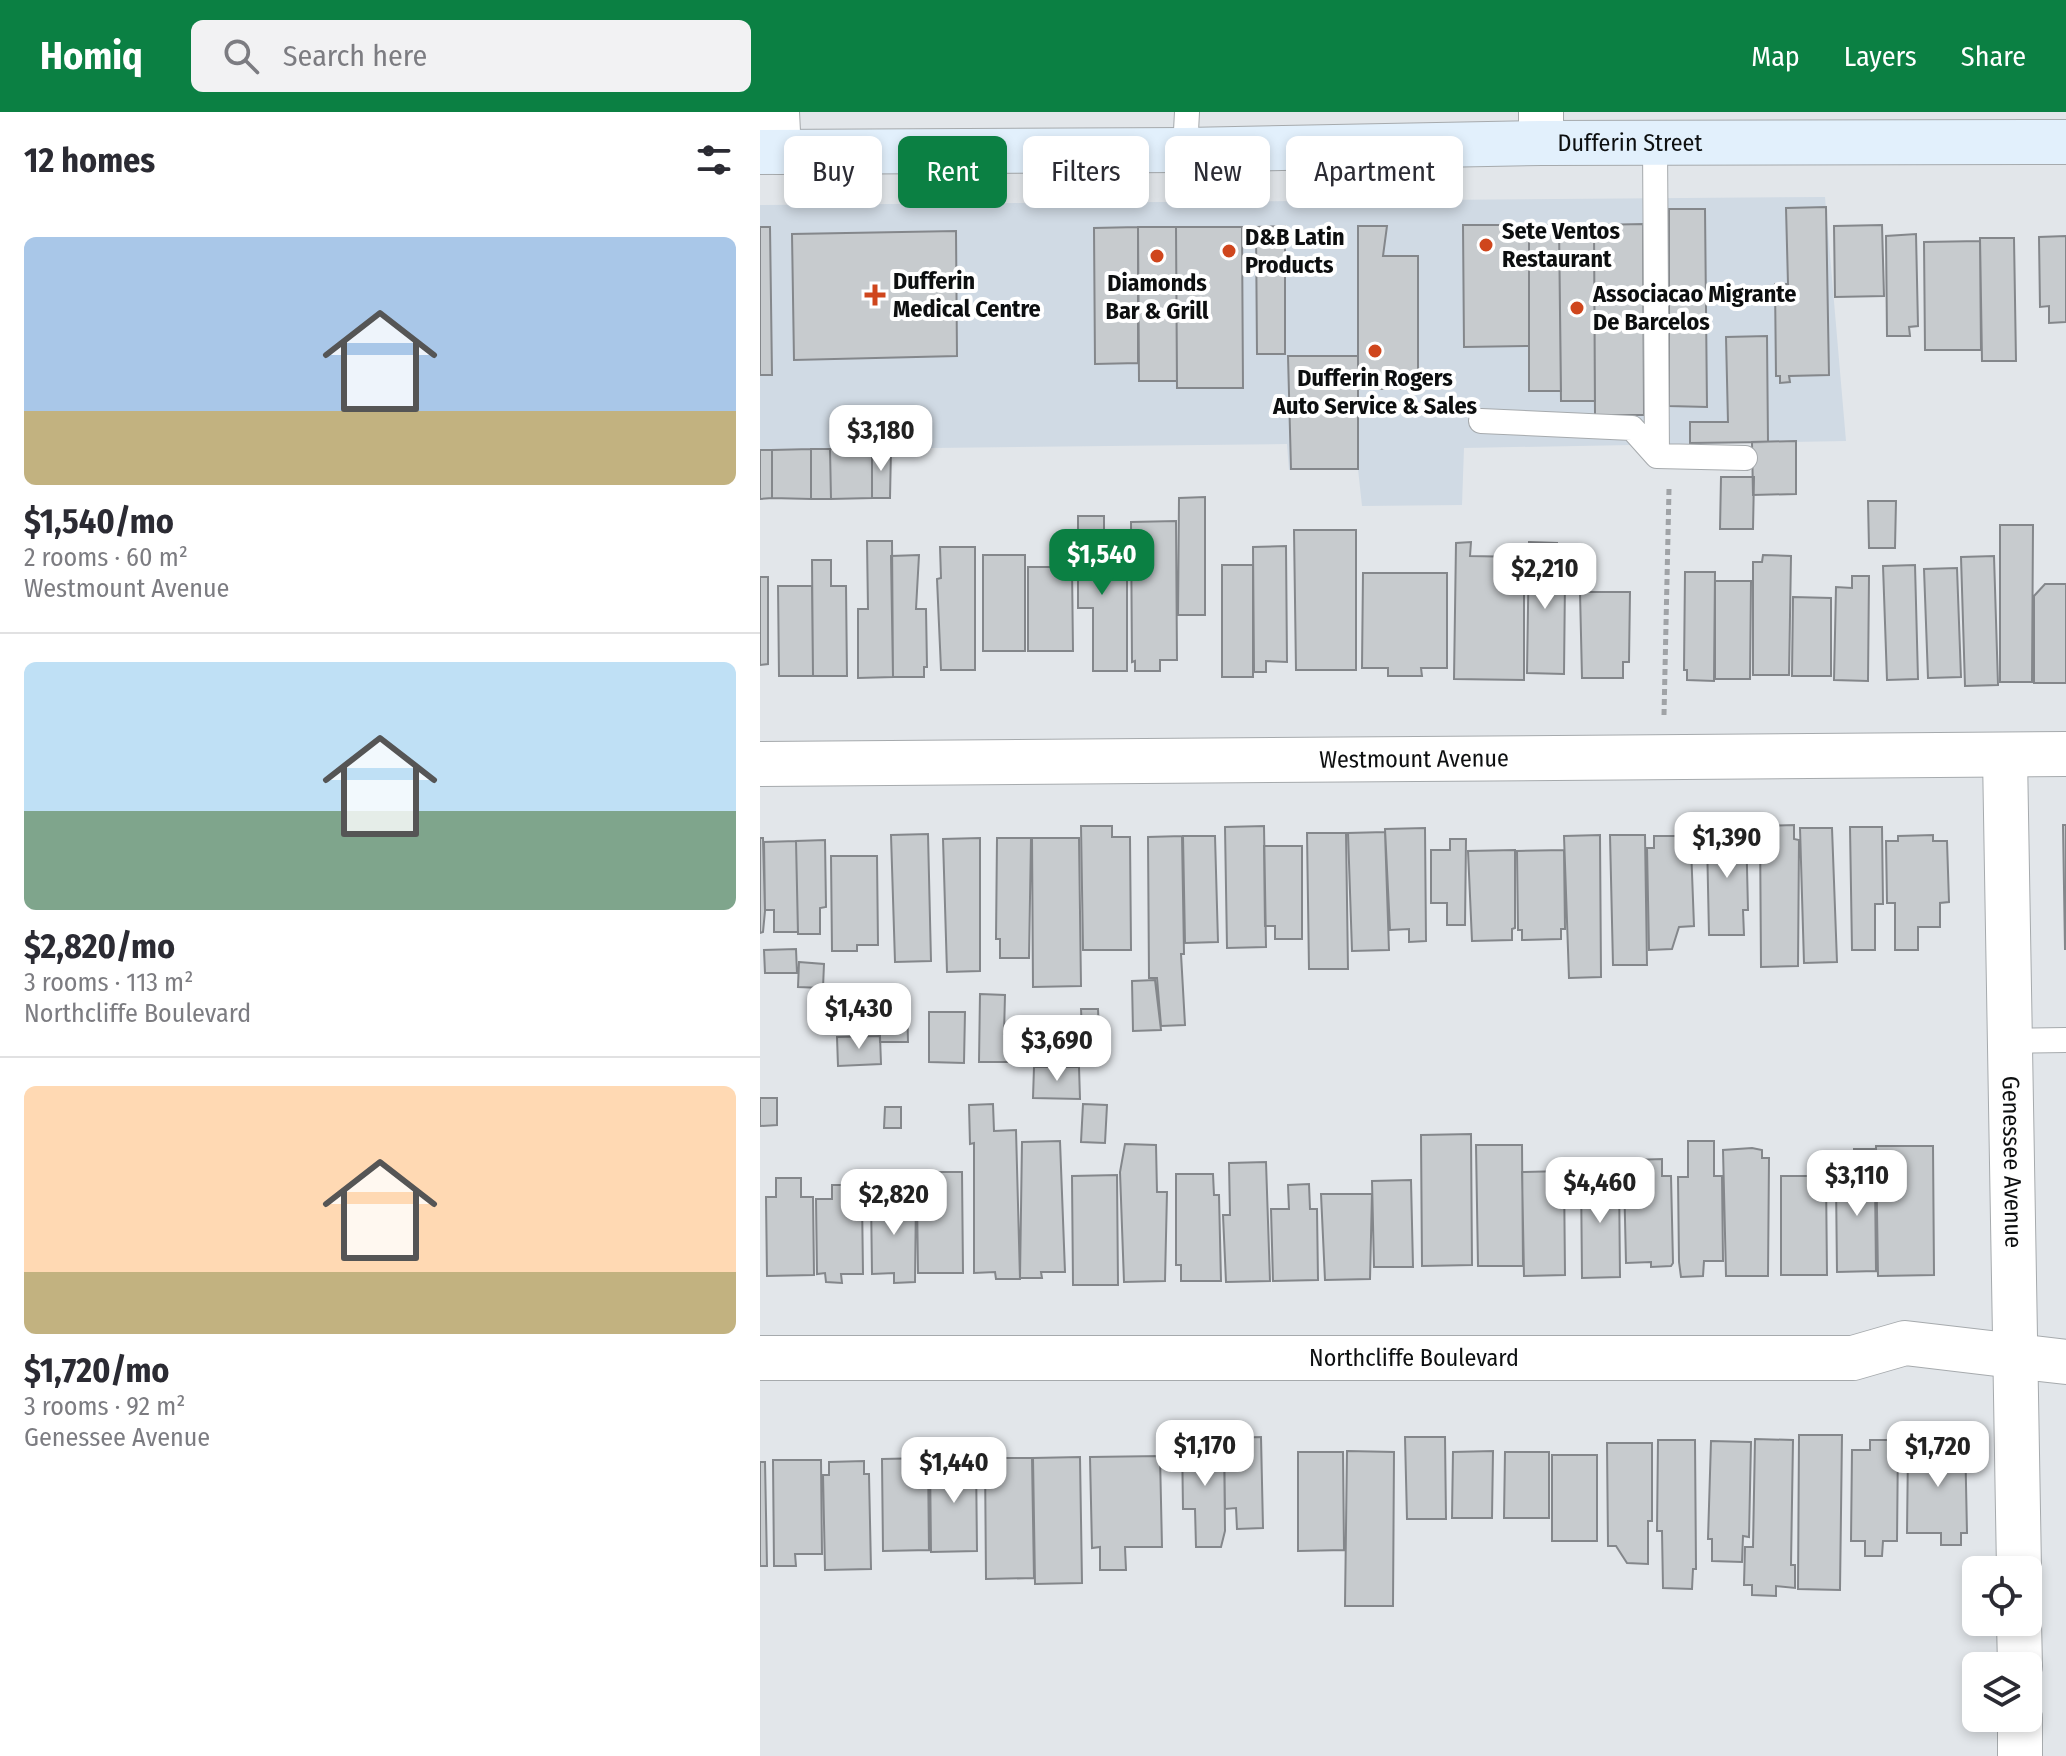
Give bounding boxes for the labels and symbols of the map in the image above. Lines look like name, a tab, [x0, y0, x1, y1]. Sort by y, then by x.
street label: Dufferin Street	[1558, 129, 1702, 157]
place label: Sete Ventos Restaurant	[1502, 217, 1620, 273]
place label: D&B Latin Products	[1245, 223, 1345, 279]
marker: Sete Ventos Restaurant	[1477, 236, 1495, 254]
marker: D&B Latin Products	[1220, 242, 1238, 260]
marker: Diamonds Bar & Grill	[1148, 247, 1166, 265]
place label: Dufferin Medical Centre	[893, 267, 1041, 323]
place label: Diamonds Bar & Grill	[1106, 269, 1209, 325]
place label: Associacao Migrante De Barcelos	[1592, 280, 1796, 336]
marker: Dufferin Medical Centre	[864, 284, 886, 306]
marker: Associacao Migrante De Barcelos	[1568, 299, 1586, 317]
marker: Dufferin Rogers Auto Service & Sales	[1366, 342, 1384, 360]
place label: Dufferin Rogers Auto Service & Sales	[1272, 364, 1478, 420]
pin: $3,180	[816, 405, 946, 473]
pin: $1,540	[1037, 529, 1167, 597]
pin: $2,210	[1480, 543, 1610, 611]
street label: Westmount Avenue	[1319, 744, 1509, 774]
pin: $1,390	[1662, 812, 1792, 880]
pin: $1,430	[794, 983, 924, 1051]
pin: $3,690	[992, 1015, 1122, 1083]
street label: Genessee Avenue	[1997, 1076, 2027, 1248]
pin: $3,110	[1792, 1150, 1922, 1218]
pin: $4,460	[1535, 1157, 1665, 1225]
pin: $2,820	[829, 1169, 959, 1237]
street label: Northcliffe Boulevard	[1309, 1344, 1519, 1372]
pin: $1,170	[1140, 1420, 1270, 1488]
pin: $1,720	[1873, 1421, 2003, 1489]
pin: $1,440	[889, 1437, 1019, 1505]

